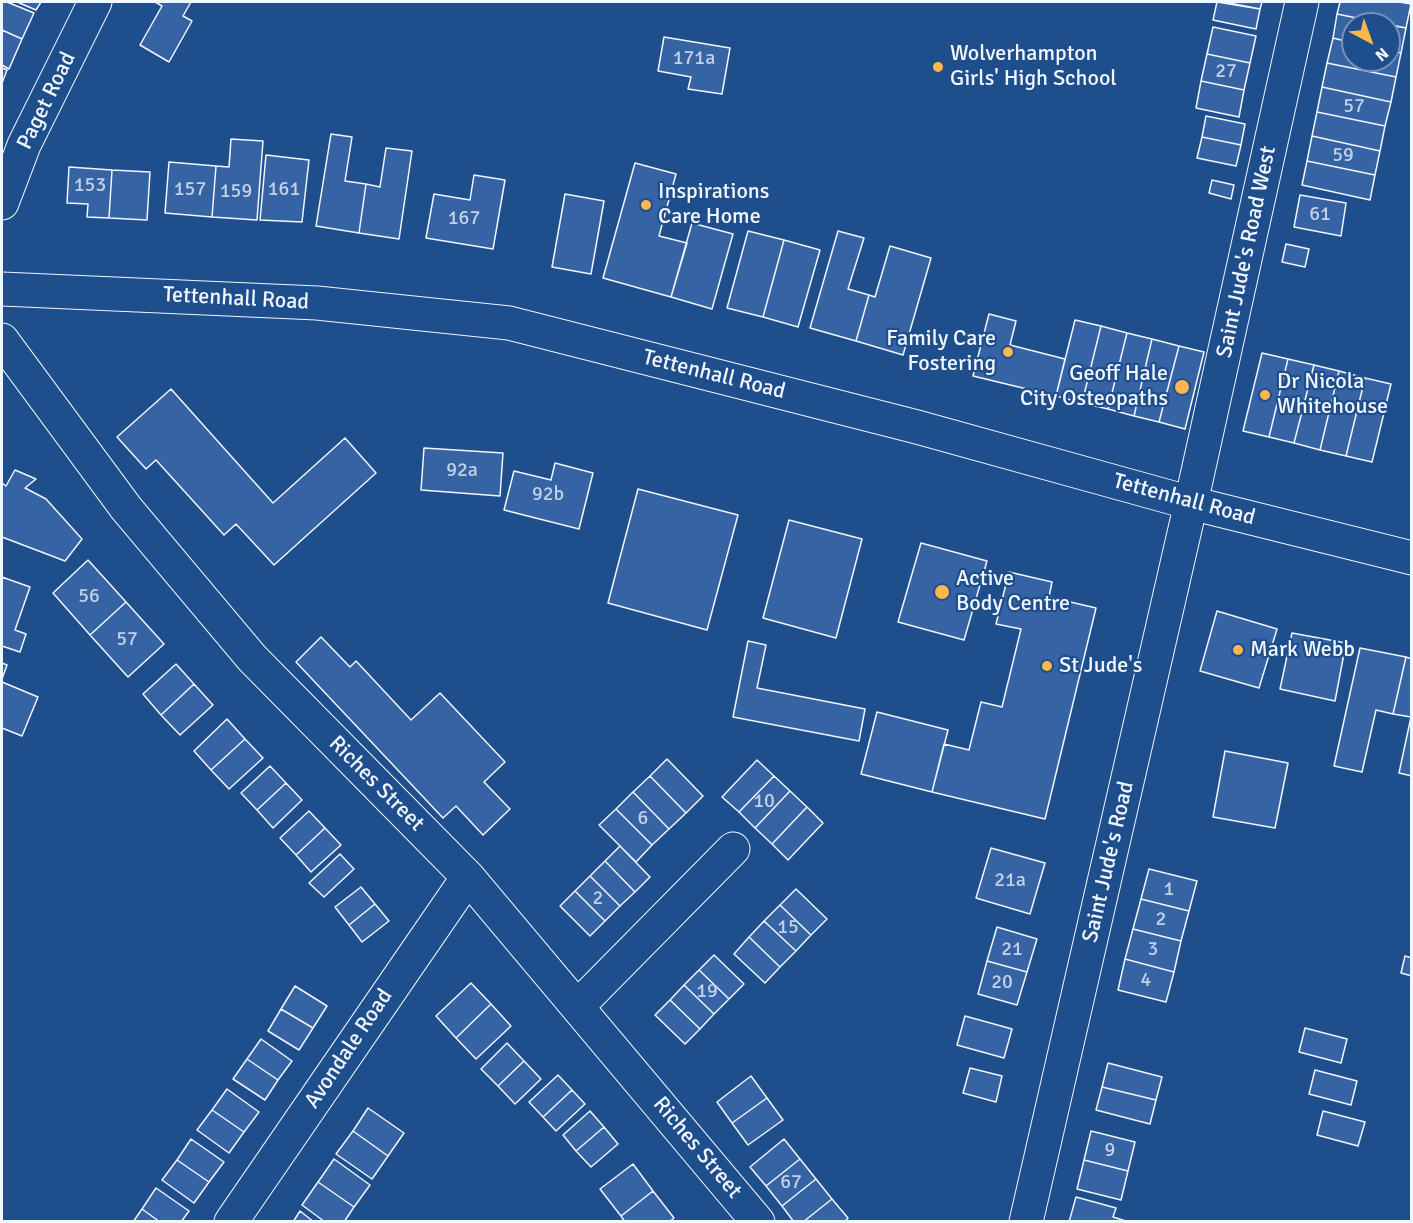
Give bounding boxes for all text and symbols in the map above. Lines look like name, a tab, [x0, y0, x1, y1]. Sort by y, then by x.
north arrow	[1341, 12, 1401, 72]
place label: Wolverhampton Girls' High School	[950, 41, 1117, 92]
text: N	[1371, 43, 1392, 65]
house number: 171a	[673, 47, 715, 71]
street label: Paget Road	[12, 48, 82, 154]
marker: Wolverhampton Girls' High School	[931, 60, 945, 74]
house number: 27	[1215, 60, 1237, 84]
house number: 57	[1343, 95, 1365, 119]
street label: Saint Jude's Road West	[1212, 144, 1282, 360]
house number: 59	[1332, 144, 1354, 168]
house number: 153	[74, 174, 106, 198]
house number: 157	[174, 178, 206, 202]
house number: 161	[268, 178, 300, 202]
place label: Inspirations Care Home	[658, 179, 769, 230]
house number: 159	[220, 180, 252, 204]
marker: Inspirations Care Home	[639, 198, 653, 212]
house number: 61	[1309, 203, 1331, 227]
house number: 167	[448, 207, 480, 231]
street label: Tettenhall Road	[162, 282, 310, 316]
place label: Family Care Fostering	[886, 326, 996, 378]
street label: Tettenhall Road	[640, 345, 788, 405]
marker: Family Care Fostering	[1001, 345, 1015, 359]
place label: Geoff Hale City Osteopaths	[1020, 361, 1168, 412]
place label: Dr Nicola Whitehouse	[1277, 369, 1388, 420]
marker: Geoff Hale City Osteopaths	[1173, 378, 1191, 396]
marker: Dr Nicola Whitehouse	[1258, 388, 1272, 402]
house number: 92a	[446, 459, 478, 483]
street label: Tettenhall Road	[1110, 468, 1258, 532]
house number: 92b	[532, 483, 564, 507]
place label: Active Body Centre	[956, 566, 1070, 618]
marker: Active Body Centre	[933, 583, 951, 601]
house number: 56	[78, 585, 100, 609]
house number: 57	[116, 628, 138, 652]
place label: Mark Webb	[1250, 637, 1355, 663]
marker: Mark Webb	[1231, 643, 1245, 657]
place label: St Jude's	[1059, 653, 1142, 679]
marker: St Jude's	[1040, 659, 1054, 673]
street label: Riches Street	[323, 731, 429, 837]
street label: Saint Jude's Road	[1078, 779, 1140, 945]
house number: 10	[753, 790, 775, 814]
house number: 6	[638, 807, 648, 831]
house number: 21a	[994, 869, 1026, 893]
house number: 1	[1164, 878, 1174, 902]
house number: 2	[593, 887, 603, 911]
house number: 2	[1156, 908, 1166, 932]
house number: 15	[777, 916, 799, 940]
house number: 21	[1001, 938, 1023, 962]
house number: 3	[1148, 938, 1158, 962]
house number: 4	[1141, 969, 1151, 993]
house number: 20	[991, 971, 1013, 995]
house number: 19	[696, 980, 718, 1004]
street label: Avondale Road	[299, 984, 399, 1114]
street label: Riches Street	[647, 1092, 747, 1204]
house number: 9	[1105, 1139, 1115, 1163]
house number: 67	[780, 1171, 802, 1195]

